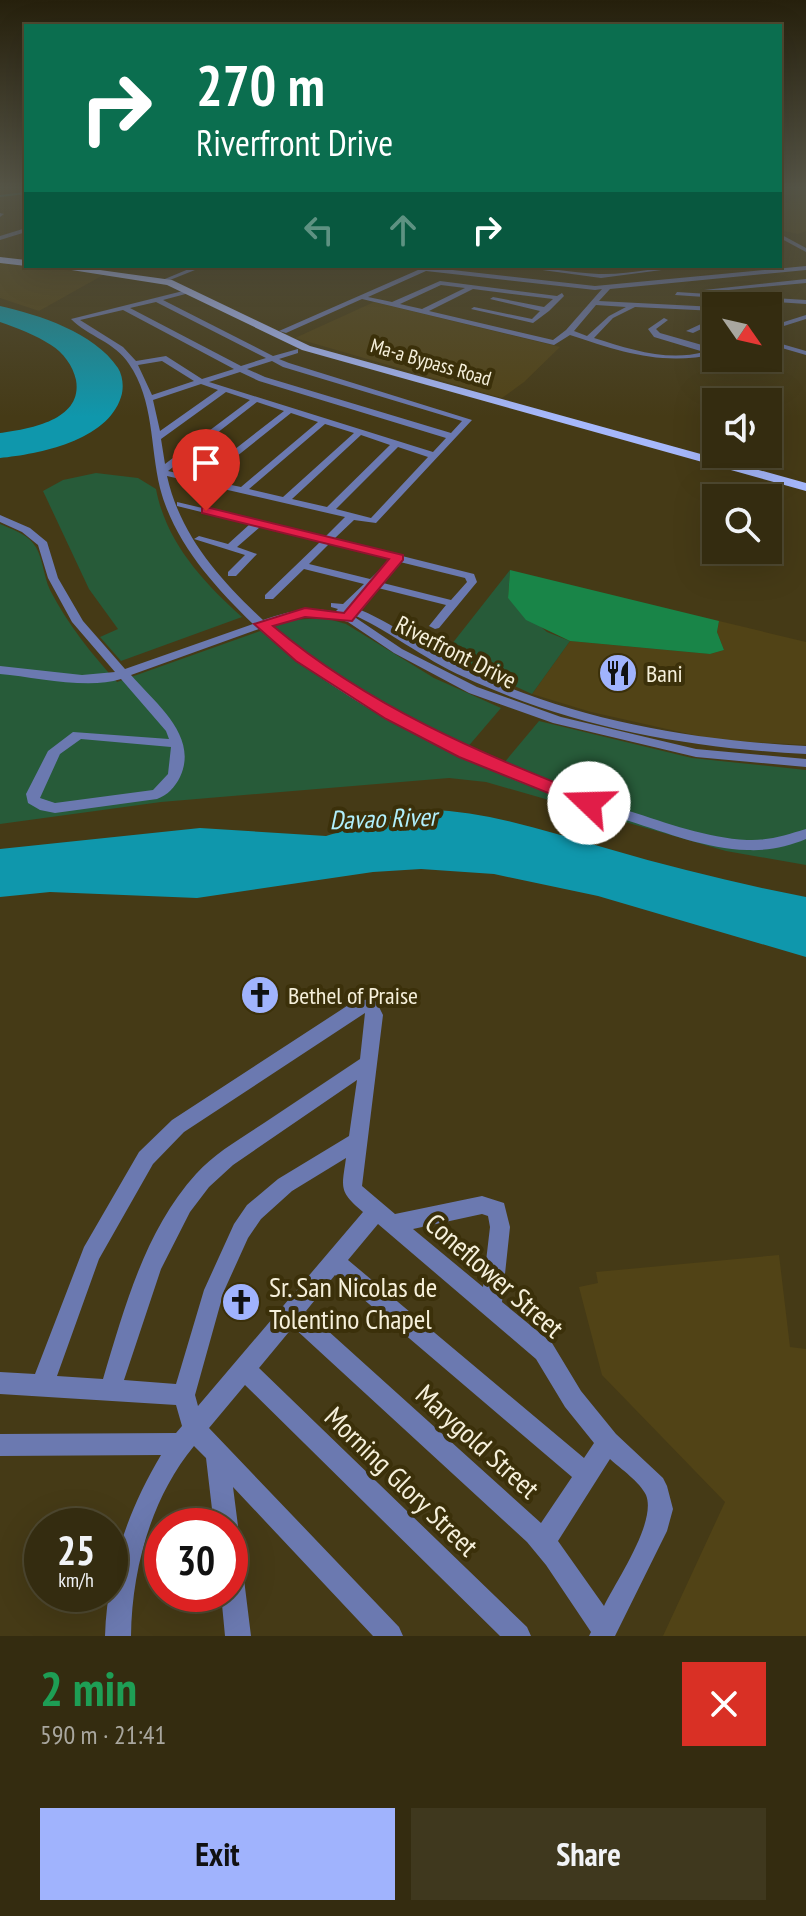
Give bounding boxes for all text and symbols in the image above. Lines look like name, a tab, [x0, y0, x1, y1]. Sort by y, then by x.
text: 270 m	[196, 49, 325, 121]
icon: right	[64, 56, 168, 160]
text: Riverfront Drive	[196, 119, 393, 166]
icon: left	[297, 208, 341, 252]
icon: ahead	[381, 208, 425, 252]
icon: right	[465, 208, 509, 252]
north arrow	[702, 292, 782, 372]
map controls	[702, 292, 782, 564]
street label: Ma-a Bypass Road	[368, 332, 494, 392]
button: sound	[702, 388, 782, 468]
pin	[172, 429, 240, 511]
icon: arrive	[184, 441, 228, 485]
button: search	[702, 484, 782, 564]
street label: Riverfront Drive	[390, 608, 522, 696]
restaurant icon: Bani	[597, 652, 639, 694]
place label: Bani	[646, 658, 683, 689]
position arrow	[547, 761, 631, 845]
water label: Davao River	[329, 800, 441, 836]
church icon: Bethel of Praise	[239, 974, 281, 1016]
place label: Bethel of Praise	[288, 980, 418, 1011]
street label: Coneflower Street	[418, 1204, 572, 1346]
place label: Sr. San Nicolas de Tolentino Chapel	[269, 1268, 437, 1337]
church icon: Sr. San Nicolas de Tolentino Chapel	[220, 1281, 262, 1323]
street label: Marygold Street	[408, 1376, 548, 1506]
street label: Morning Glory Street	[317, 1398, 487, 1564]
speed limit sign: 30	[144, 1508, 248, 1612]
text: 25	[57, 1524, 95, 1576]
text: km/h	[58, 1567, 94, 1593]
text: 2 min	[40, 1657, 137, 1719]
button: close	[682, 1662, 766, 1746]
text: 590 m · 21:41	[40, 1718, 166, 1751]
button: Exit	[40, 1808, 395, 1900]
button: Share	[411, 1808, 766, 1900]

